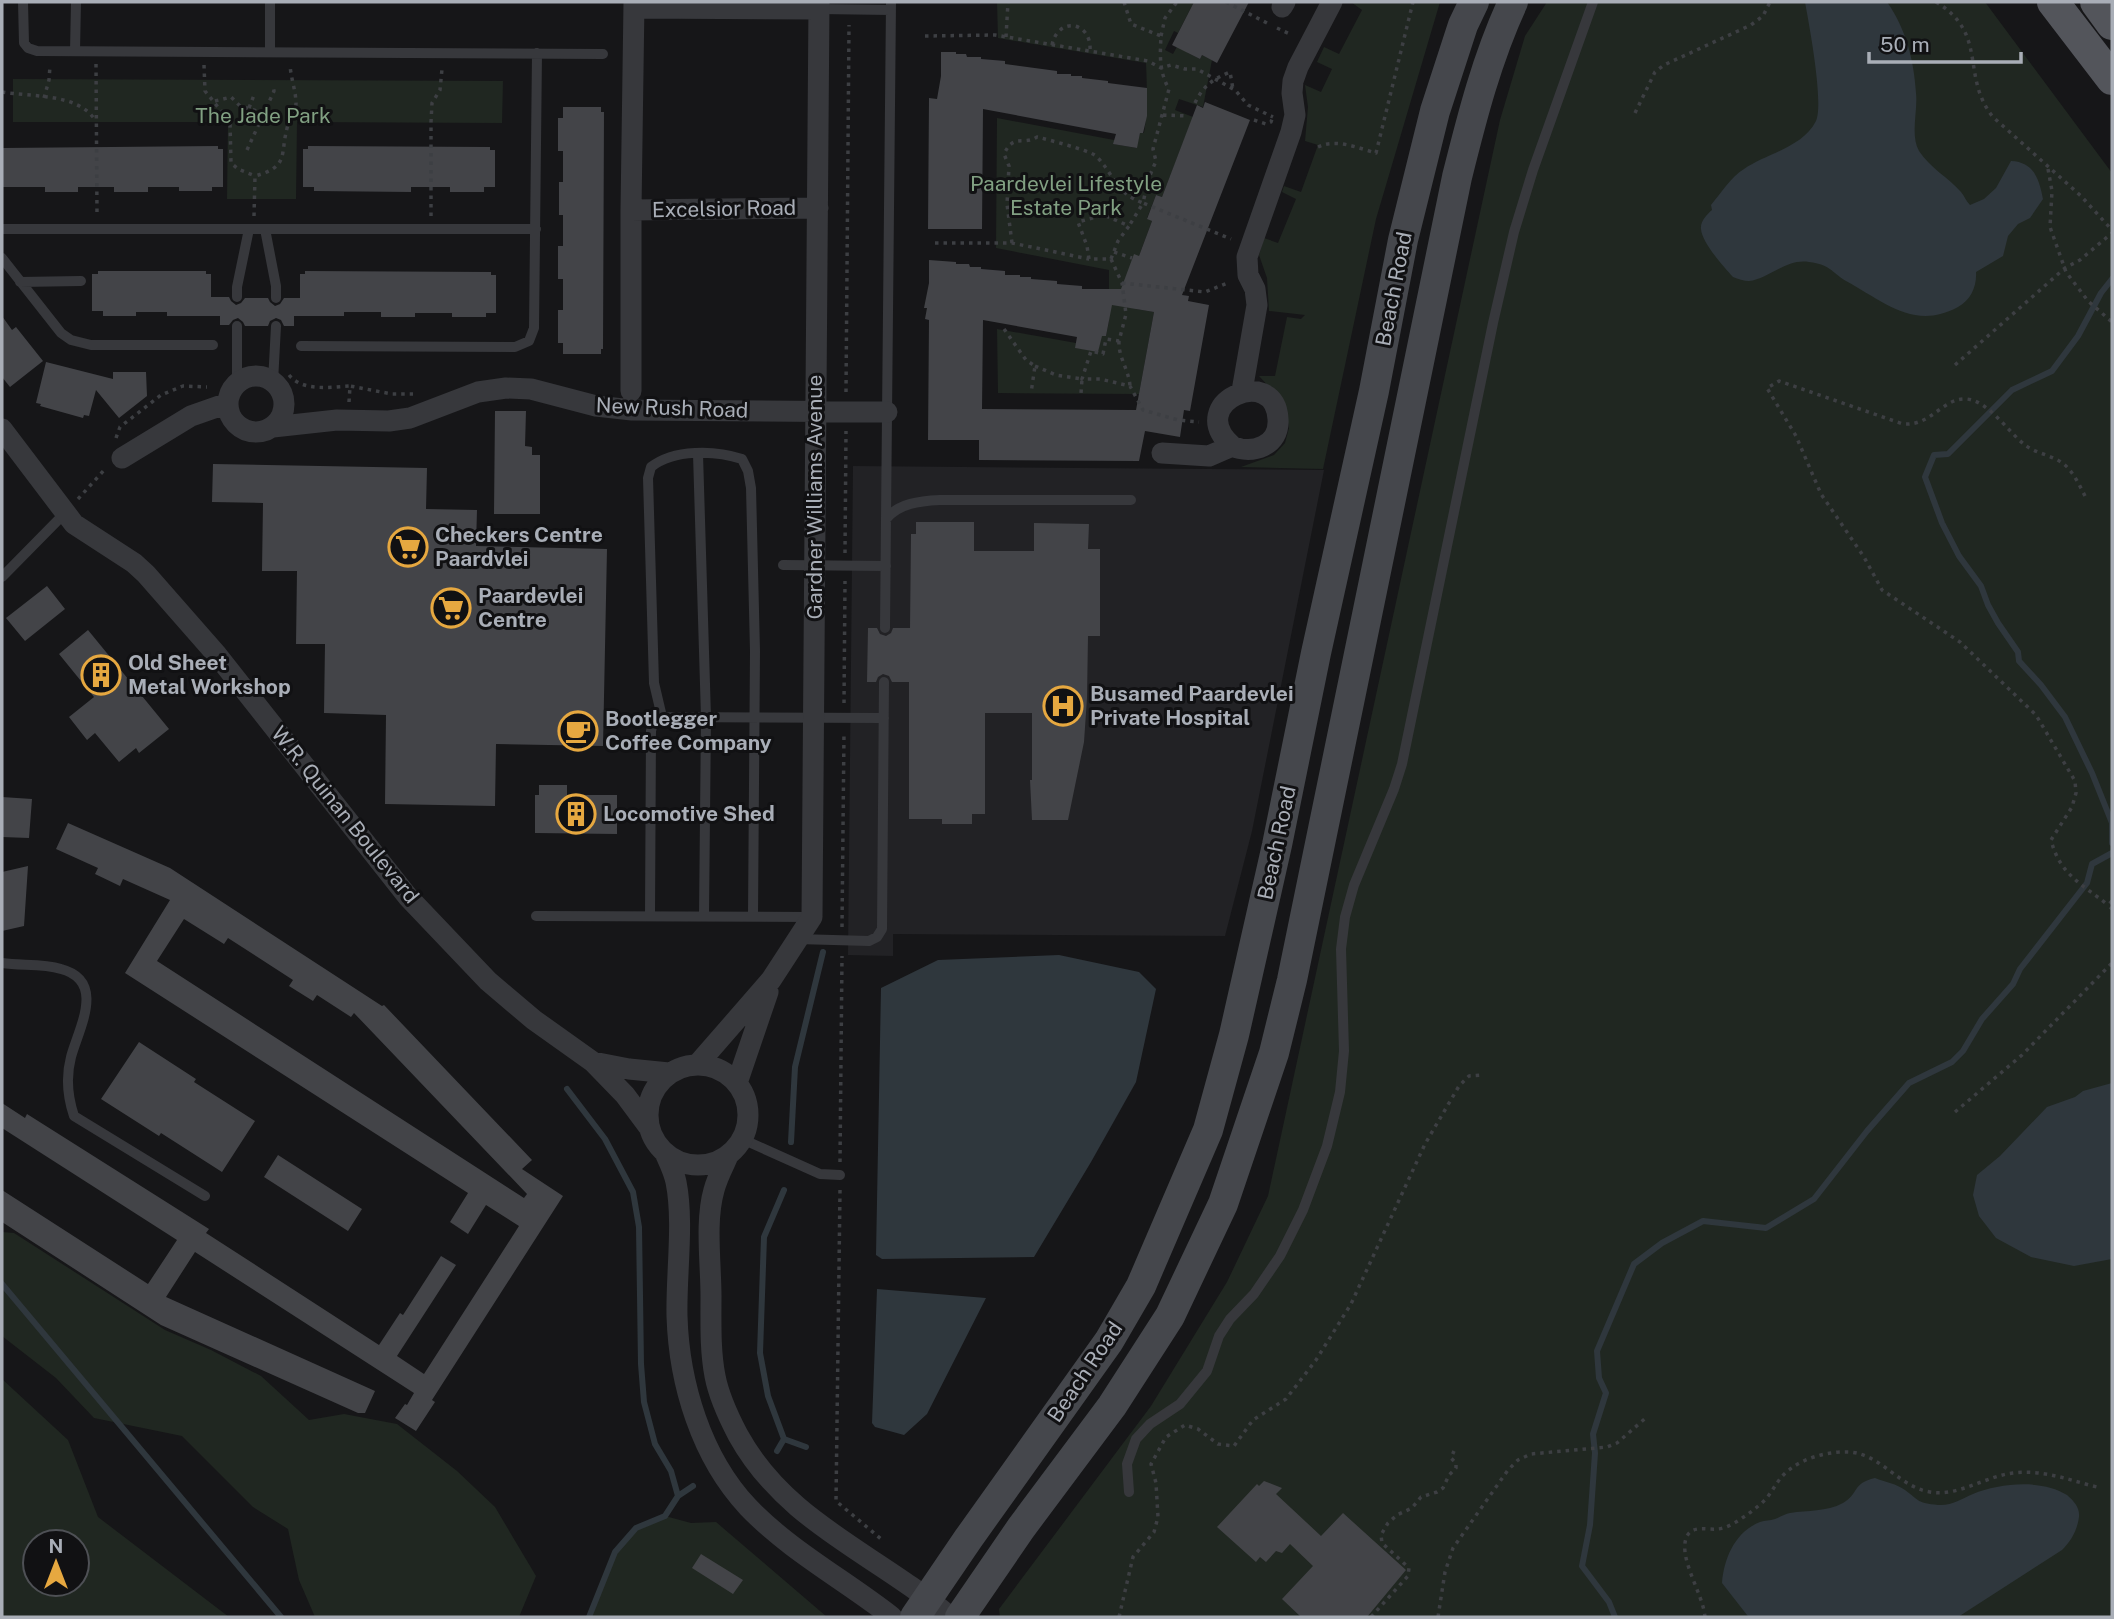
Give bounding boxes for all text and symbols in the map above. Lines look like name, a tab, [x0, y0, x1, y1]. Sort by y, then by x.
scale bar	[1869, 21, 2021, 65]
text: 50 m	[1880, 32, 1930, 57]
park label: The Jade Park	[195, 103, 331, 128]
park label: Paardevlei Lifestyle Estate Park	[970, 171, 1162, 220]
street label: Excelsior Road	[652, 195, 796, 222]
street label: Beach Road	[1370, 230, 1417, 348]
street label: Gardner Williams Avenue	[802, 375, 827, 619]
street label: New Rush Road	[595, 392, 749, 423]
place label: Checkers Centre Paardvlei	[435, 522, 603, 571]
supermarket icon: Checkers Centre Paardvlei	[387, 526, 429, 568]
place label: Paardevlei Centre	[478, 583, 583, 632]
supermarket icon: Paardevlei Centre	[430, 587, 472, 629]
place label: Old Sheet Metal Workshop	[128, 650, 291, 699]
building icon: Old Sheet Metal Workshop	[80, 654, 122, 696]
place label: Busamed Paardevlei Private Hospital	[1090, 681, 1294, 730]
hospital icon: Busamed Paardevlei Private Hospital	[1042, 685, 1084, 727]
place label: Bootlegger Coffee Company	[605, 706, 772, 755]
cafe icon: Bootlegger Coffee Company	[557, 710, 599, 752]
street label: W.R. Quinan Boulevard	[266, 721, 424, 908]
street label: Beach Road	[1252, 784, 1301, 902]
building icon: Locomotive Shed	[555, 793, 597, 835]
place label: Locomotive Shed	[603, 801, 775, 826]
street label: Beach Road	[1042, 1317, 1127, 1427]
north arrow	[21, 1528, 91, 1598]
text: N	[49, 1535, 63, 1557]

